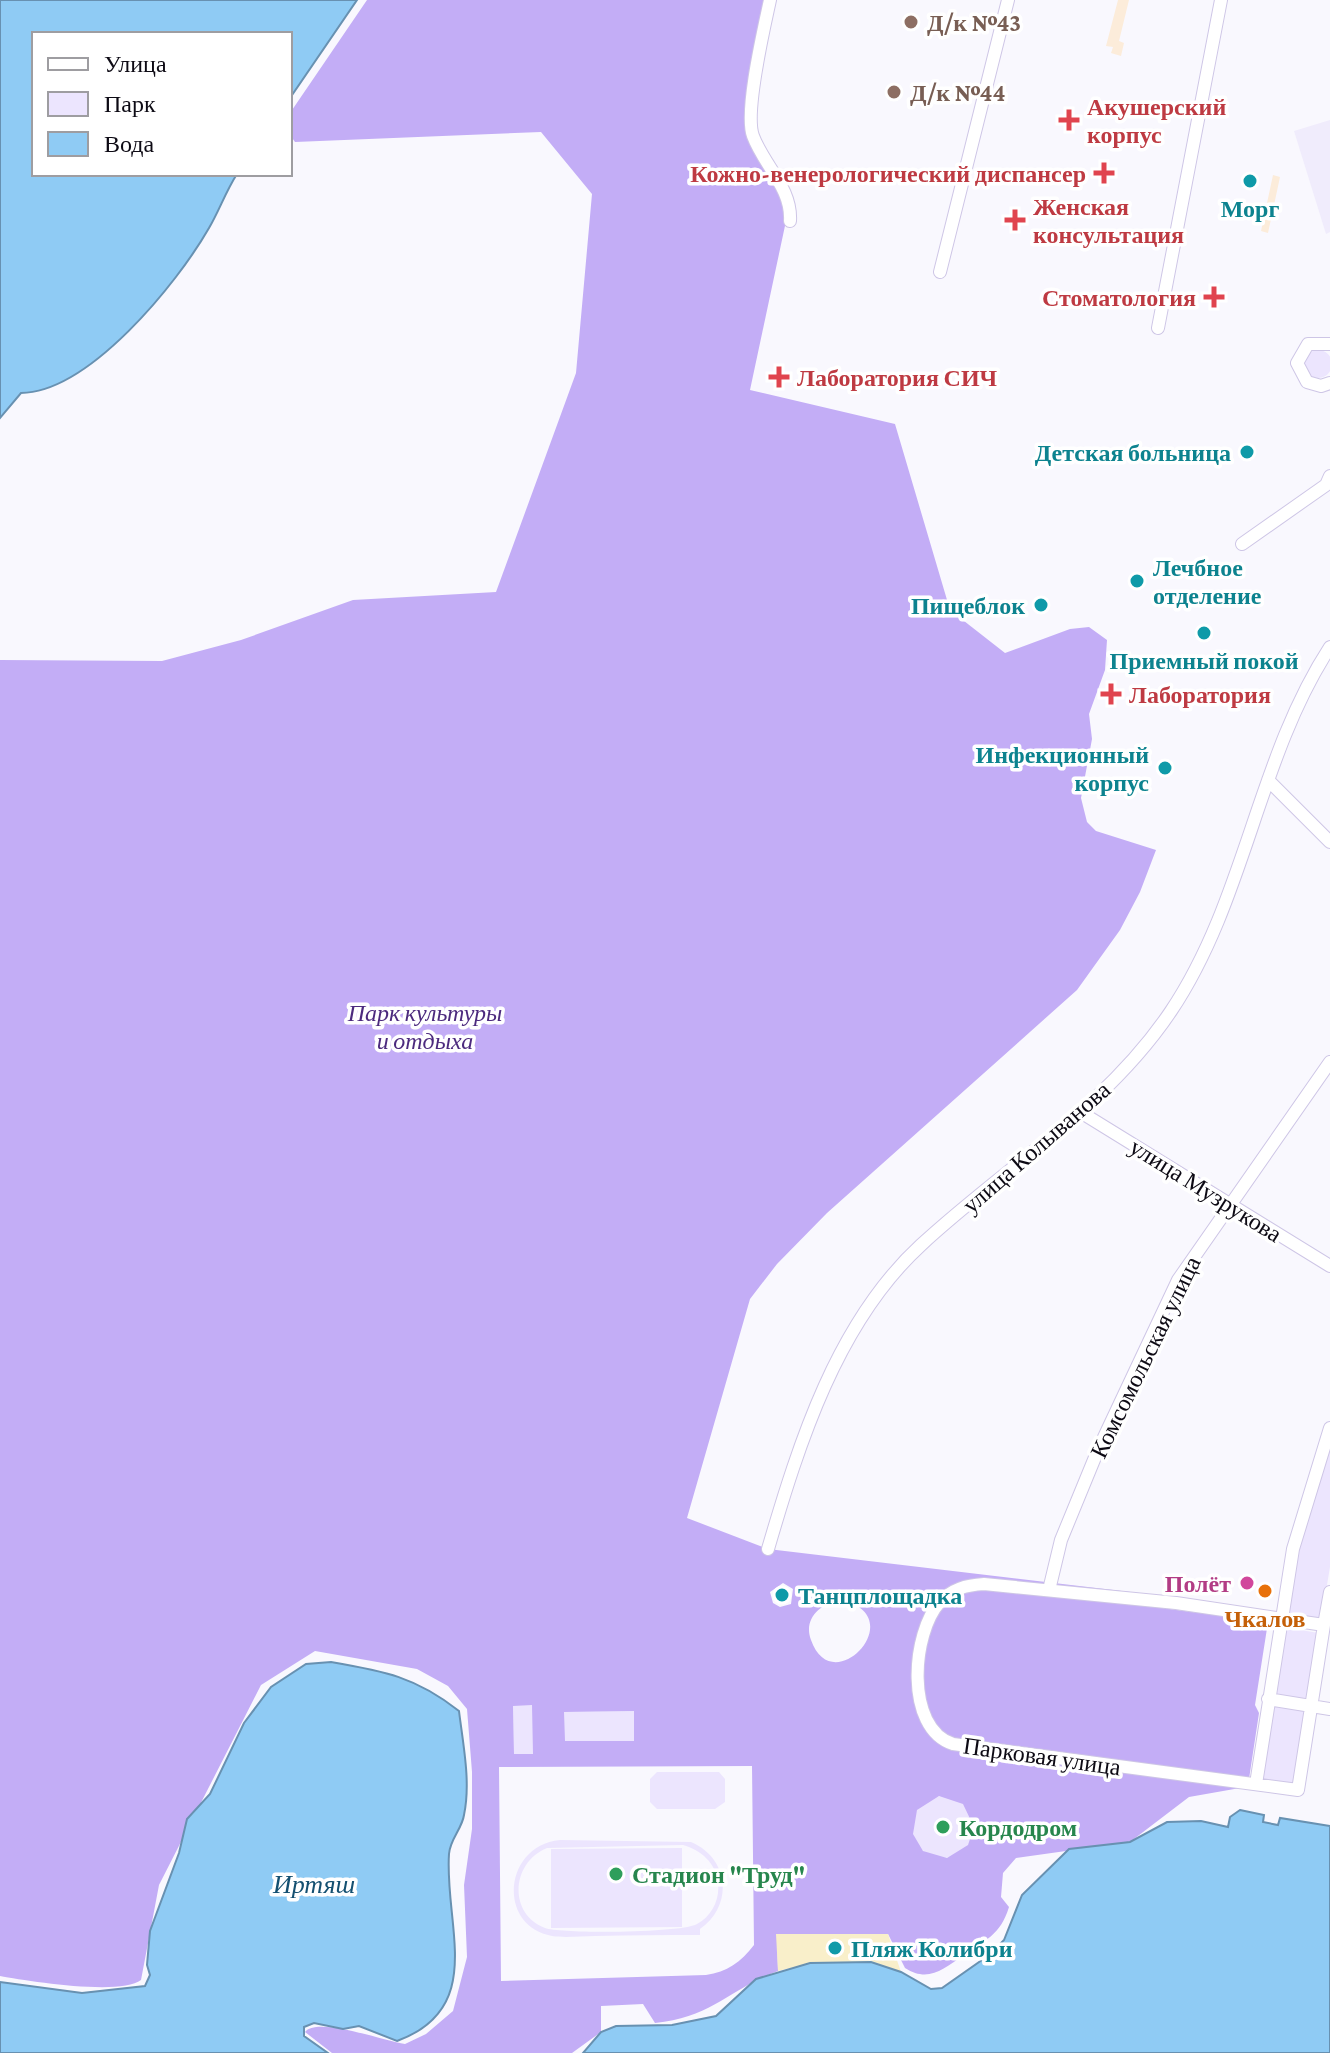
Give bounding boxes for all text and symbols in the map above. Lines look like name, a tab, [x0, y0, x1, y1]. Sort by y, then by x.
place label: Д/к №43	[927, 9, 1021, 36]
marker: Д/к №43	[902, 13, 920, 31]
legend	[32, 32, 292, 176]
text: Улица	[104, 50, 167, 77]
place label: Д/к №44	[910, 79, 1006, 106]
marker: Д/к №44	[885, 83, 903, 101]
text: Парк	[104, 90, 156, 117]
place label: Акушерский корпус	[1087, 93, 1226, 148]
marker: Акушерский корпус	[1058, 109, 1080, 131]
text: Вода	[104, 130, 155, 157]
place label: Кожно-венерологический диспансер	[690, 160, 1086, 187]
marker: Кожно-венерологический диспансер	[1093, 162, 1115, 184]
marker: Морг	[1241, 172, 1259, 190]
place label: Женская консультация	[1033, 193, 1184, 248]
place label: Морг	[1221, 195, 1279, 222]
marker: Женская консультация	[1004, 209, 1026, 231]
place label: Стоматология	[1042, 284, 1196, 311]
marker: Стоматология	[1203, 286, 1225, 308]
place label: Лаборатория СИЧ	[797, 364, 998, 391]
marker: Лаборатория СИЧ	[768, 366, 790, 388]
place label: Детская больница	[1035, 439, 1231, 466]
marker: Детская больница	[1238, 443, 1256, 461]
place label: Лечбное отделение	[1153, 554, 1262, 609]
marker: Лечбное отделение	[1128, 572, 1146, 590]
place label: Пищеблок	[911, 592, 1025, 619]
marker: Пищеблок	[1032, 596, 1050, 614]
marker: Приемный покой	[1195, 624, 1213, 642]
place label: Приемный покой	[1109, 647, 1299, 674]
place label: Лаборатория	[1129, 681, 1271, 708]
marker: Лаборатория	[1100, 683, 1122, 705]
place label: Инфекционный корпус	[976, 741, 1149, 796]
marker: Инфекционный корпус	[1156, 759, 1174, 777]
park label: Парк культуры и отдыха	[347, 999, 502, 1054]
street label: улица Колыванова	[957, 1075, 1116, 1218]
street label: улица Музрукова	[1125, 1133, 1287, 1248]
street label: Комсомольская улица	[1084, 1251, 1206, 1462]
place label: Полёт	[1165, 1570, 1231, 1597]
marker: Полёт	[1238, 1574, 1256, 1592]
place label: Танцплощадка	[798, 1582, 962, 1609]
marker: Чкалов	[1256, 1582, 1274, 1600]
marker: Танцплощадка	[773, 1586, 791, 1604]
place label: Чкалов	[1224, 1605, 1306, 1632]
street label: Парковая улица	[961, 1732, 1123, 1780]
place label: Кордодром	[959, 1814, 1077, 1841]
marker: Кордодром	[934, 1818, 952, 1836]
place label: Стадион "Труд"	[632, 1861, 805, 1888]
marker: Стадион "Труд"	[607, 1865, 625, 1883]
water label: Иртяш	[272, 1870, 355, 1899]
place label: Пляж Колибри	[851, 1935, 1013, 1962]
marker: Пляж Колибри	[826, 1939, 844, 1957]

